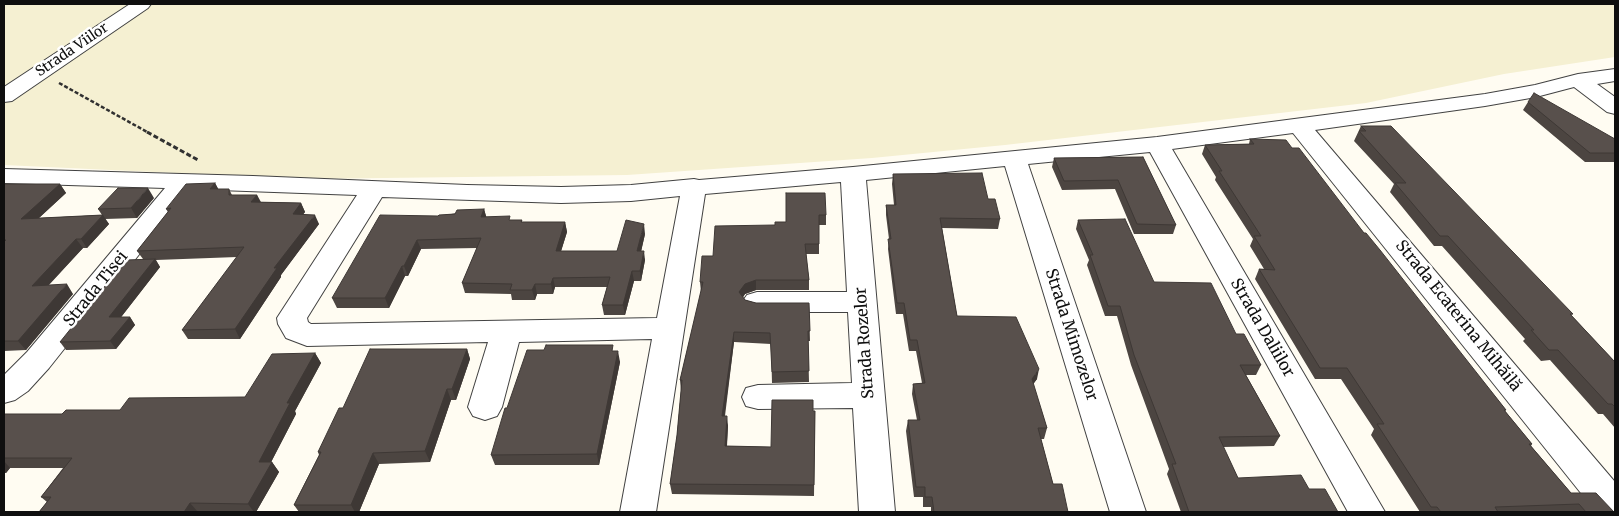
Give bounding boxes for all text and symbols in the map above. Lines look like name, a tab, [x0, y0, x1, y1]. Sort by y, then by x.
street label: Strada Viilor	[33, 20, 111, 80]
street label: Strada Ecaterina Mihăilă	[1391, 237, 1525, 395]
street label: Strada Tisei	[60, 247, 132, 331]
street label: Strada Mimozelor	[1041, 266, 1101, 404]
street label: Strada Daliilor	[1226, 275, 1298, 381]
street label: Strada Rozelor	[852, 286, 878, 400]

